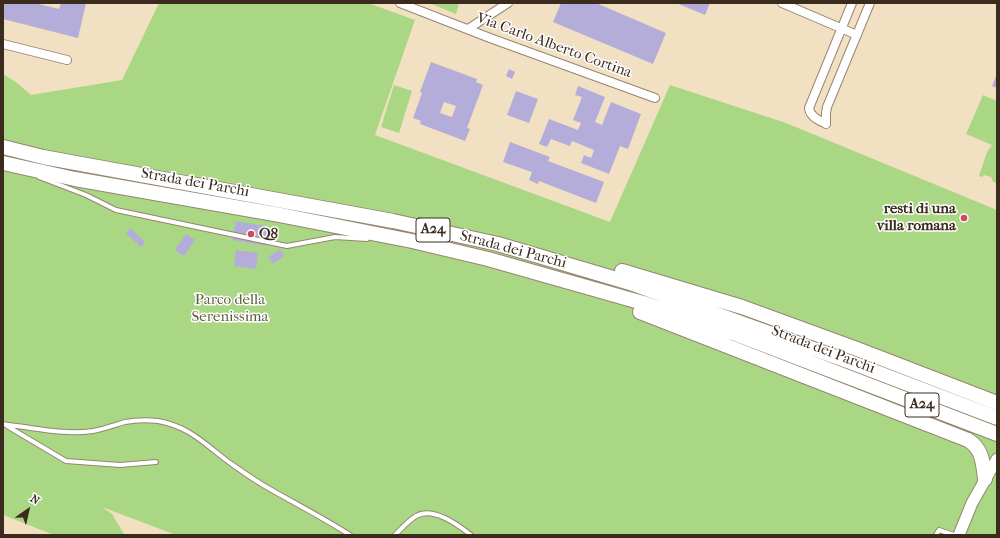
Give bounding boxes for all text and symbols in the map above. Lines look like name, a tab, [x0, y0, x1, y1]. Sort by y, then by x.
street label: Via Carlo Alberto Cortina	[474, 10, 634, 82]
street label: Strada dei Parchi	[139, 165, 251, 201]
place label: resti di una villa romana	[877, 200, 956, 235]
marker: resti di una villa romana	[959, 213, 969, 223]
road number: A24	[416, 218, 450, 242]
place label: Q8	[259, 225, 278, 243]
street label: Strada dei Parchi	[458, 227, 568, 273]
marker: Q8	[246, 229, 256, 239]
park label: Parco della Serenissima	[192, 291, 268, 326]
street label: Strada dei Parchi	[769, 322, 877, 378]
road number: A24	[905, 393, 939, 417]
north arrow	[8, 490, 48, 530]
text: N	[28, 492, 42, 507]

